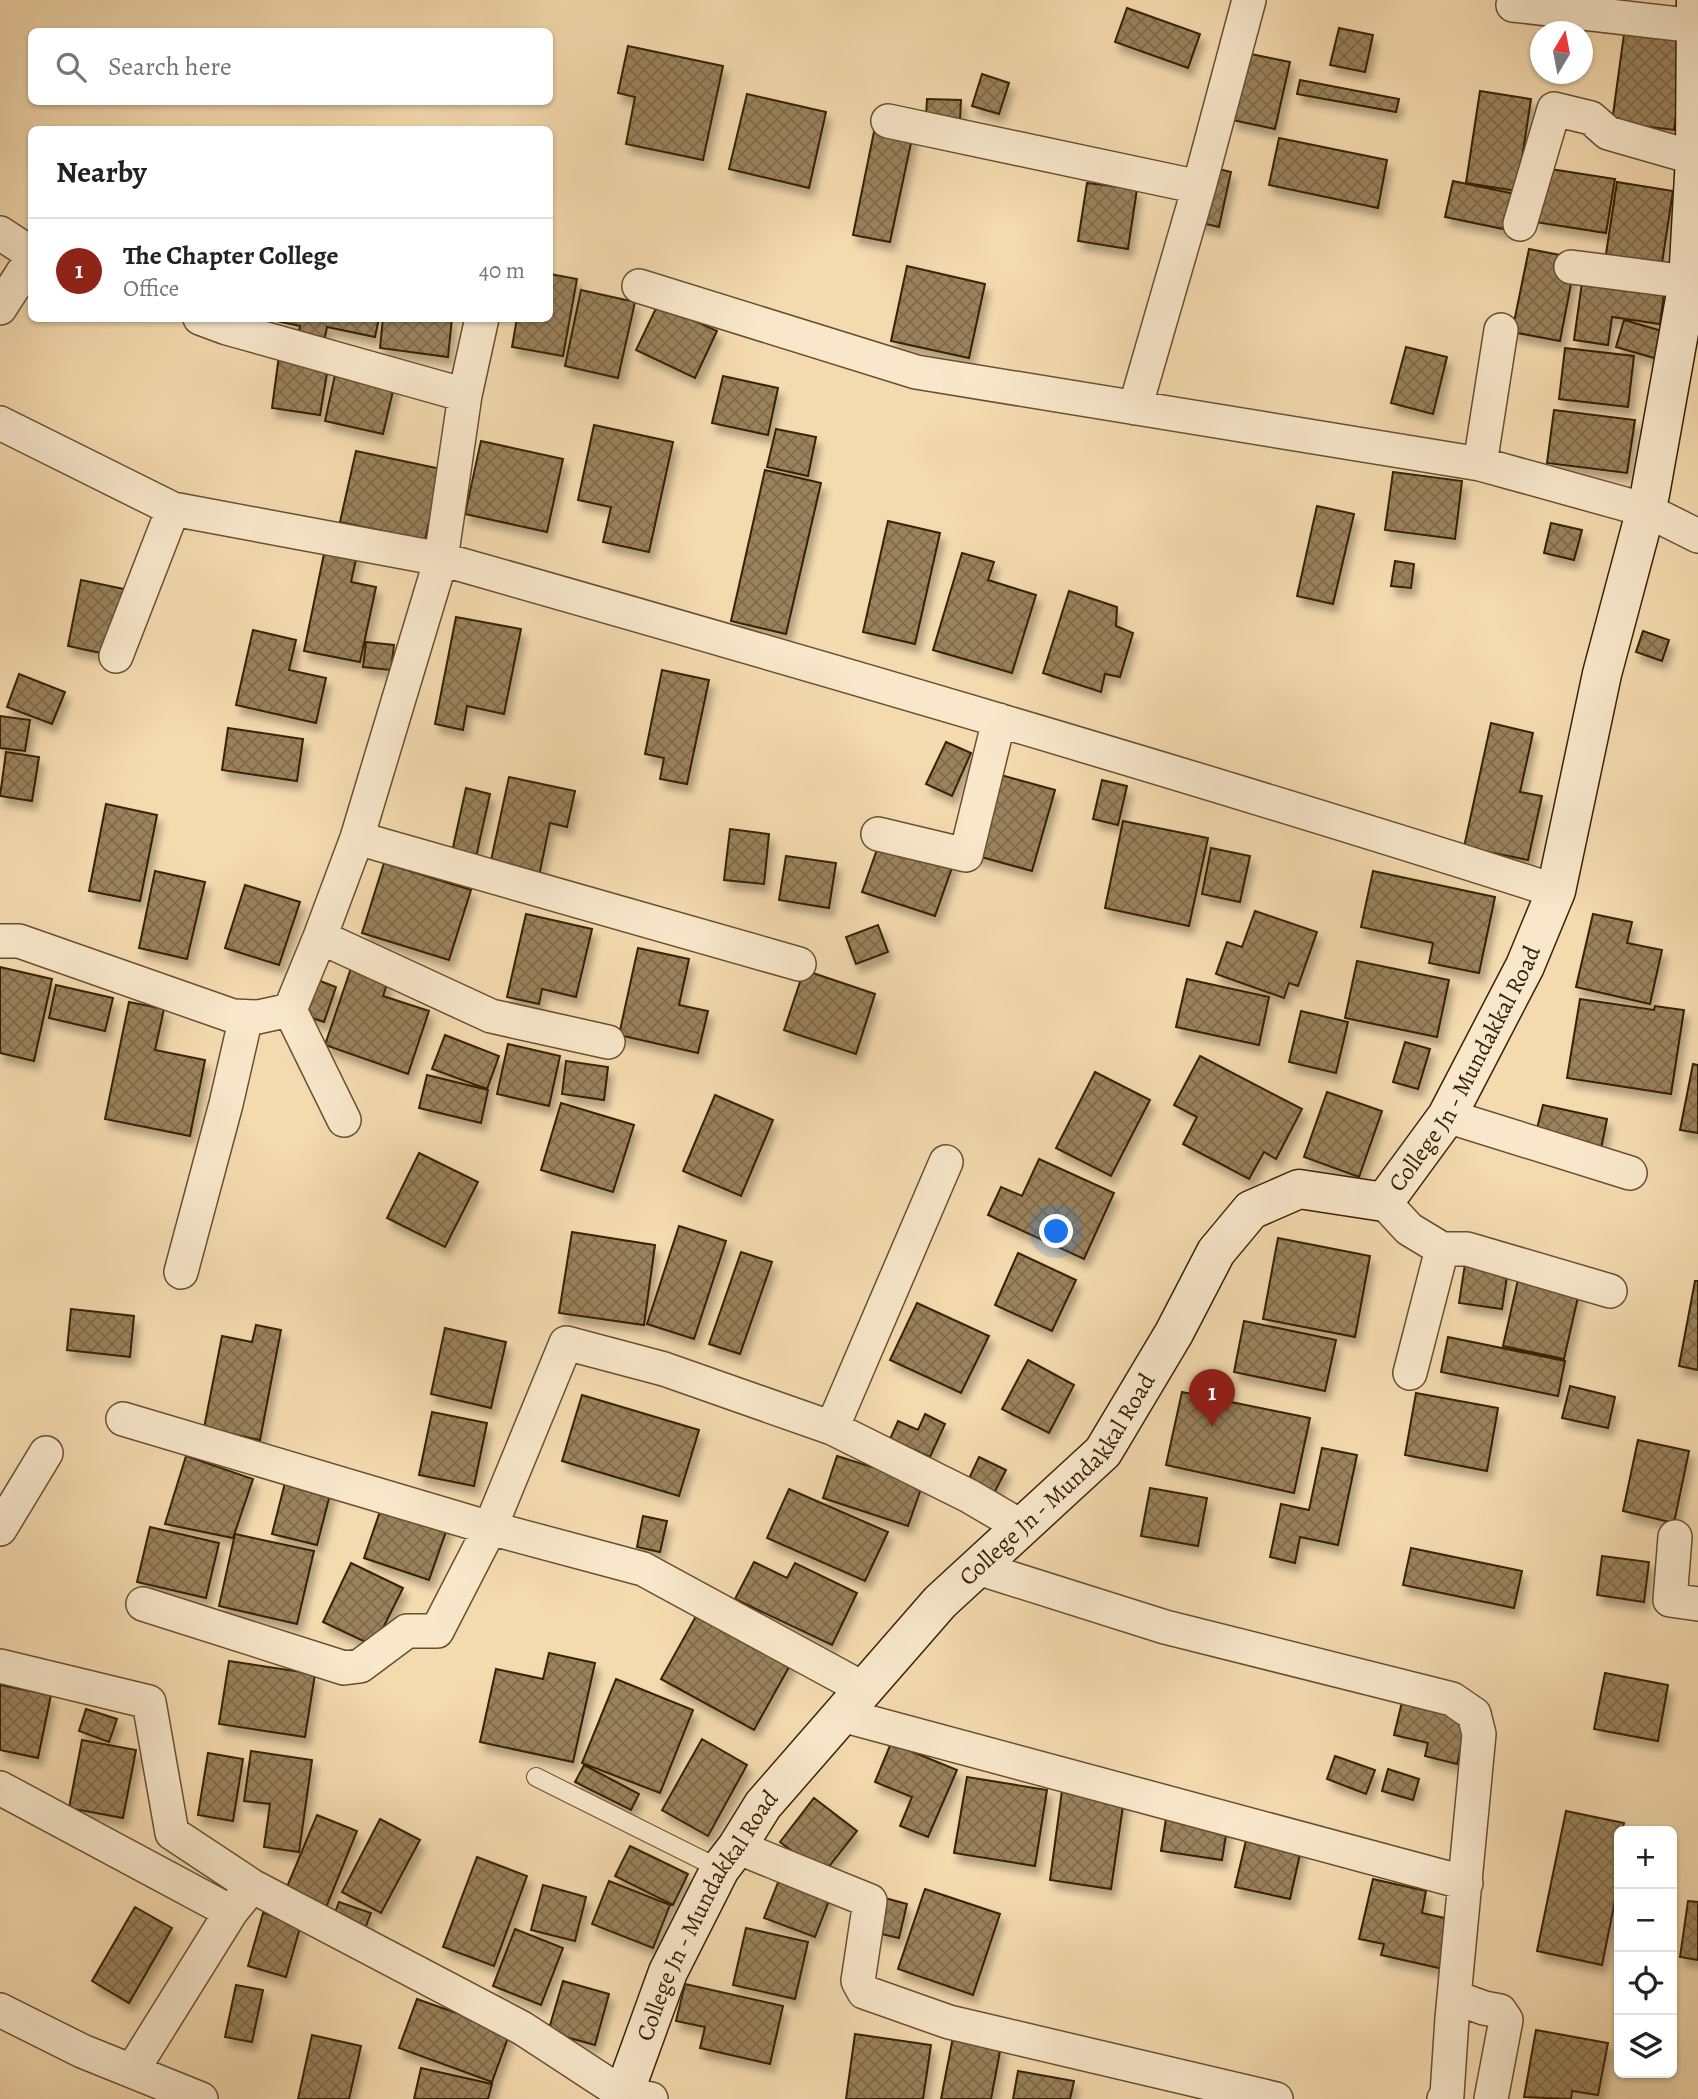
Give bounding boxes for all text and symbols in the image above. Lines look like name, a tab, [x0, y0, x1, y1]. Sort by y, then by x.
north arrow	[1530, 21, 1593, 84]
search box	[28, 28, 553, 105]
icon: search	[52, 48, 90, 86]
text: Search here	[108, 49, 232, 84]
text: Nearby	[56, 152, 147, 192]
text: The Chapter College	[123, 238, 338, 273]
text: 1	[75, 255, 83, 286]
text: 40 m	[479, 255, 525, 286]
text: Office	[123, 273, 179, 304]
street label: College Jn - Mundakkal Road	[1381, 941, 1548, 1198]
your location	[1039, 1214, 1073, 1248]
street label: College Jn - Mundakkal Road	[952, 1367, 1163, 1593]
pin: 1	[1189, 1369, 1235, 1427]
street label: College Jn - Mundakkal Road	[628, 1783, 785, 2045]
map controls	[1614, 1826, 1677, 2078]
button: +	[1614, 1826, 1677, 1889]
button: −	[1614, 1889, 1677, 1952]
button: locate	[1614, 1952, 1677, 2015]
button: layers	[1614, 2015, 1677, 2078]

